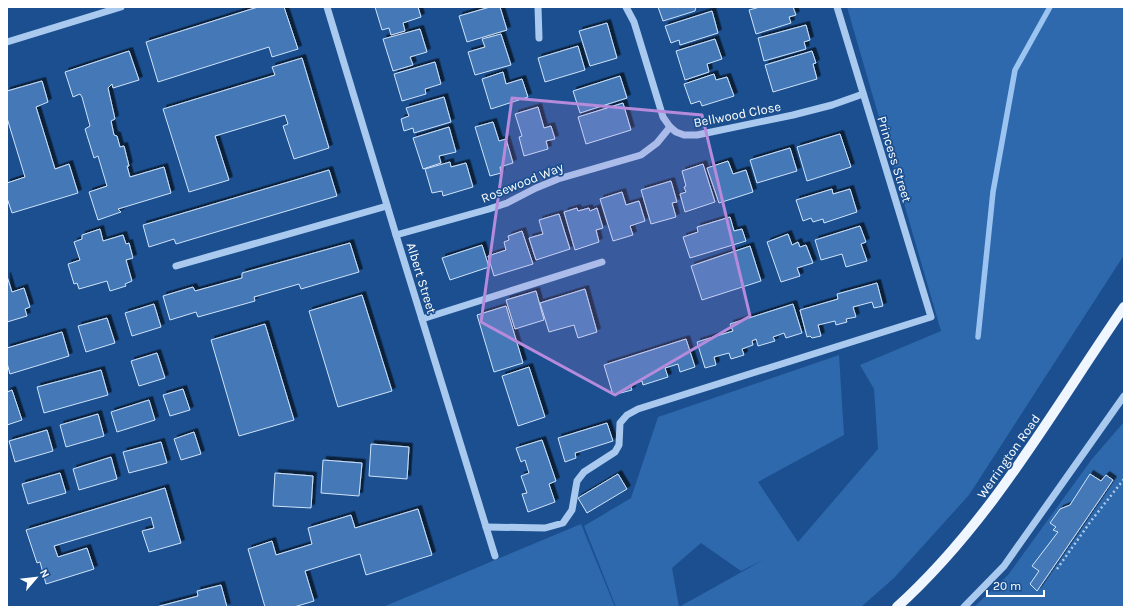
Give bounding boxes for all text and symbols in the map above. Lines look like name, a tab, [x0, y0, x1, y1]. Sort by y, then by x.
street label: Bellwood Close	[692, 99, 782, 130]
street label: Princess Street	[874, 114, 915, 204]
street label: Rosewood Way	[479, 159, 566, 206]
street label: Albert Street	[404, 241, 440, 316]
street label: Werrington Road	[974, 411, 1043, 501]
north arrow	[16, 558, 56, 598]
text: N	[37, 567, 52, 580]
scale bar	[987, 572, 1044, 598]
text: 20 m	[993, 579, 1021, 593]

